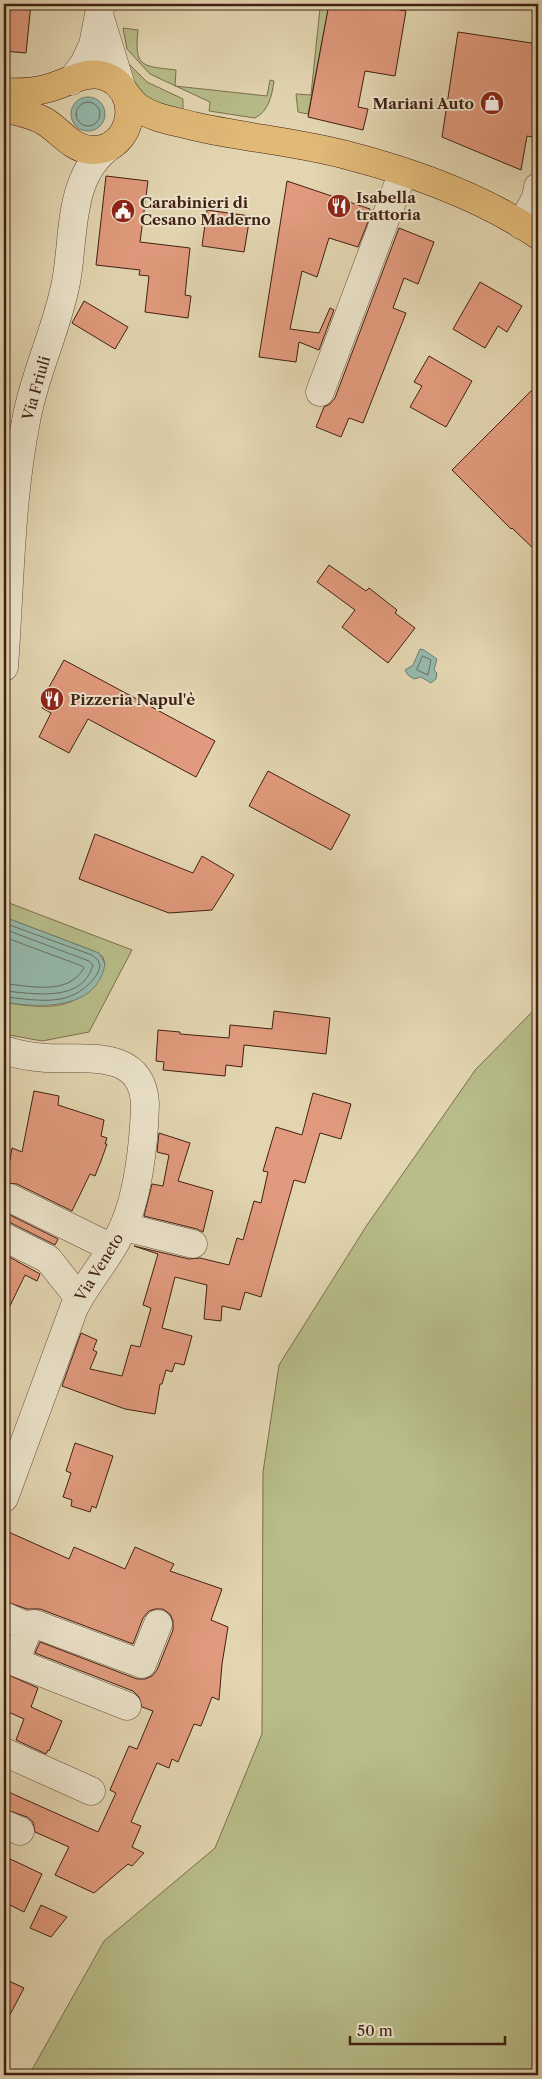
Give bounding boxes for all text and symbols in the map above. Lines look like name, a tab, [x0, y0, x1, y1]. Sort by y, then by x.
shop icon: Mariani Auto	[479, 90, 505, 116]
place label: Mariani Auto	[372, 94, 474, 113]
place label: Isabella trattoria	[356, 188, 421, 224]
place label: Carabinieri di Cesano Maderno	[140, 193, 271, 229]
restaurant icon: Isabella trattoria	[326, 193, 352, 219]
public building icon: Carabinieri di Cesano Maderno	[110, 198, 136, 224]
street label: Via Friuli	[18, 353, 54, 423]
restaurant icon: Pizzeria Napul'è	[39, 686, 65, 712]
place label: Pizzeria Napul'è	[70, 690, 195, 709]
street label: Via Veneto	[70, 1229, 127, 1305]
scale bar	[350, 2014, 504, 2046]
text: 50 m	[357, 2021, 393, 2040]

